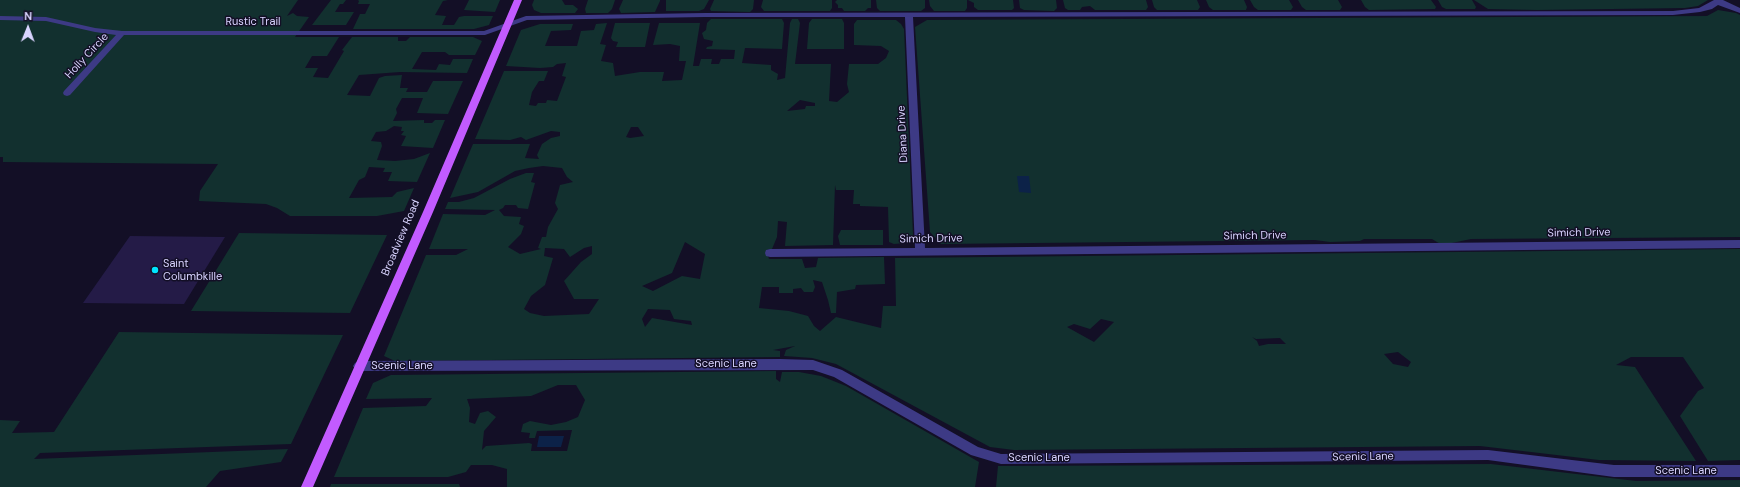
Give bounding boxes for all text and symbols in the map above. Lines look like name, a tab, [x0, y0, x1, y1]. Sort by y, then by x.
north arrow	[8, 8, 48, 48]
text: N	[24, 9, 32, 23]
street label: Rustic Trail	[226, 15, 280, 29]
street label: Holly Circle	[63, 31, 111, 81]
street label: Diana Drive	[895, 105, 911, 163]
street label: Broadview Road	[379, 198, 423, 278]
street label: Simich Drive	[1547, 226, 1611, 240]
street label: Simich Drive	[1223, 229, 1287, 243]
street label: Simich Drive	[899, 232, 963, 246]
place label: Saint Columbkille	[163, 257, 222, 283]
marker: Saint Columbkille	[150, 265, 160, 275]
street label: Scenic Lane	[695, 357, 757, 371]
street label: Scenic Lane	[371, 359, 433, 373]
street label: Scenic Lane	[1332, 450, 1394, 464]
street label: Scenic Lane	[1008, 451, 1070, 465]
street label: Scenic Lane	[1655, 464, 1717, 478]

